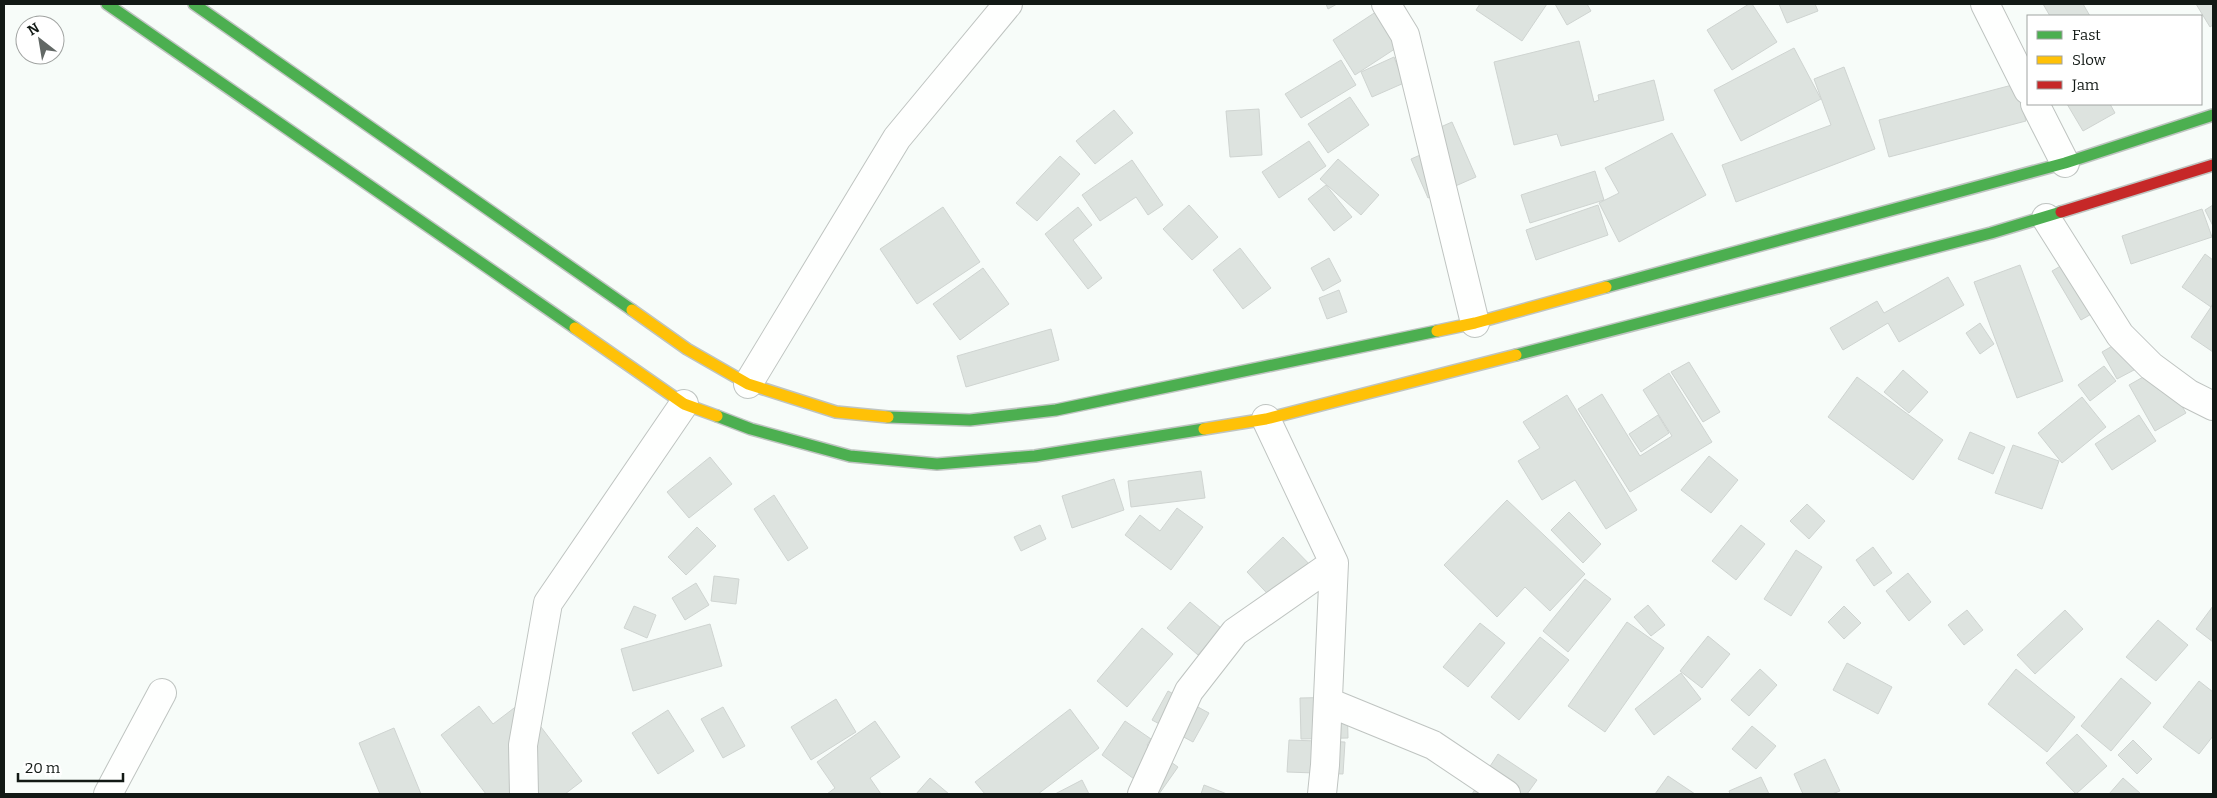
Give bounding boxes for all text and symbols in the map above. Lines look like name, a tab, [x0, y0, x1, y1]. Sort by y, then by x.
north arrow	[15, 15, 65, 65]
legend	[2027, 15, 2202, 105]
text: N	[25, 19, 43, 39]
text: Fast	[2072, 26, 2101, 44]
text: Slow	[2072, 51, 2107, 69]
text: Jam	[2071, 76, 2100, 94]
scale bar	[18, 750, 122, 782]
text: 20 m	[25, 759, 61, 777]

